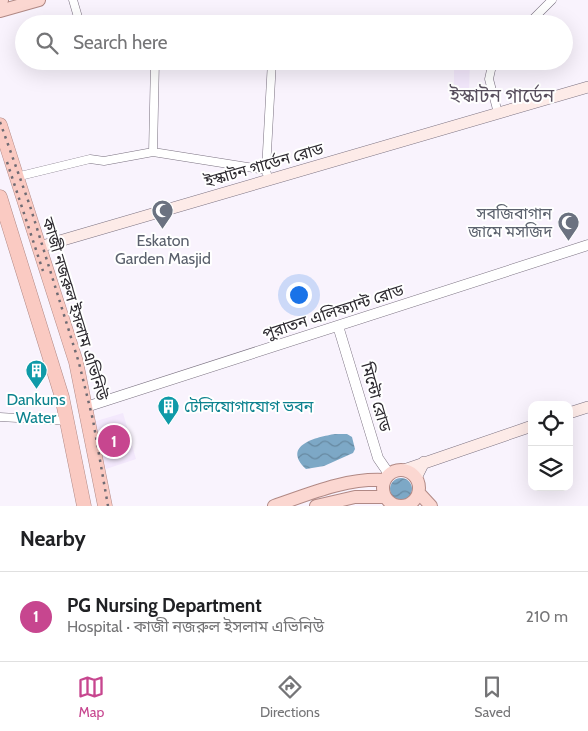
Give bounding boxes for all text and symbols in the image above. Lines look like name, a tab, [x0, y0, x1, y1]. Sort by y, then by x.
search box	[15, 15, 573, 70]
icon: search	[33, 29, 61, 57]
text: Search here	[73, 31, 167, 54]
district label: ইস্কাটন গার্ডেন	[449, 84, 555, 107]
street label: ইস্কাটন গার্ডেন রোড	[201, 139, 326, 191]
mosque icon: Eskaton Garden Masjid	[151, 199, 175, 230]
place label: সবজিবাগান জামে মসজিদ	[467, 204, 553, 241]
mosque icon: সবজিবাগান জামে মসজিদ	[556, 210, 580, 241]
street label: কাজী নজরুল ইসলাম এভিনিউ	[38, 214, 112, 403]
place label: Eskaton Garden Masjid	[115, 231, 211, 268]
street label: পুরাতন এলিফ্যান্ট রোড	[260, 280, 407, 344]
your location	[286, 282, 312, 308]
building icon: Dankuns Water	[24, 358, 48, 389]
street label: মিন্টো রোড	[357, 359, 395, 434]
place label: Dankuns Water	[6, 390, 66, 427]
building icon: টেলিযোগাযোগ ভবন	[156, 394, 180, 425]
place label: টেলিযোগাযোগ ভবন	[184, 397, 314, 416]
map controls	[528, 401, 573, 491]
button: locate	[528, 401, 573, 446]
pin: 1	[98, 422, 130, 460]
button: layers	[528, 446, 573, 491]
text: Nearby	[20, 526, 86, 551]
text: PG Nursing Department	[67, 594, 262, 617]
text: 1	[33, 607, 39, 626]
text: 210 m	[526, 607, 568, 626]
text: Hospital · কাজী নজরুল ইসলাম এভিনিউ	[67, 617, 324, 636]
tab: Map	[77, 673, 105, 721]
tab: Directions	[260, 673, 320, 721]
tab: Saved	[474, 673, 511, 721]

